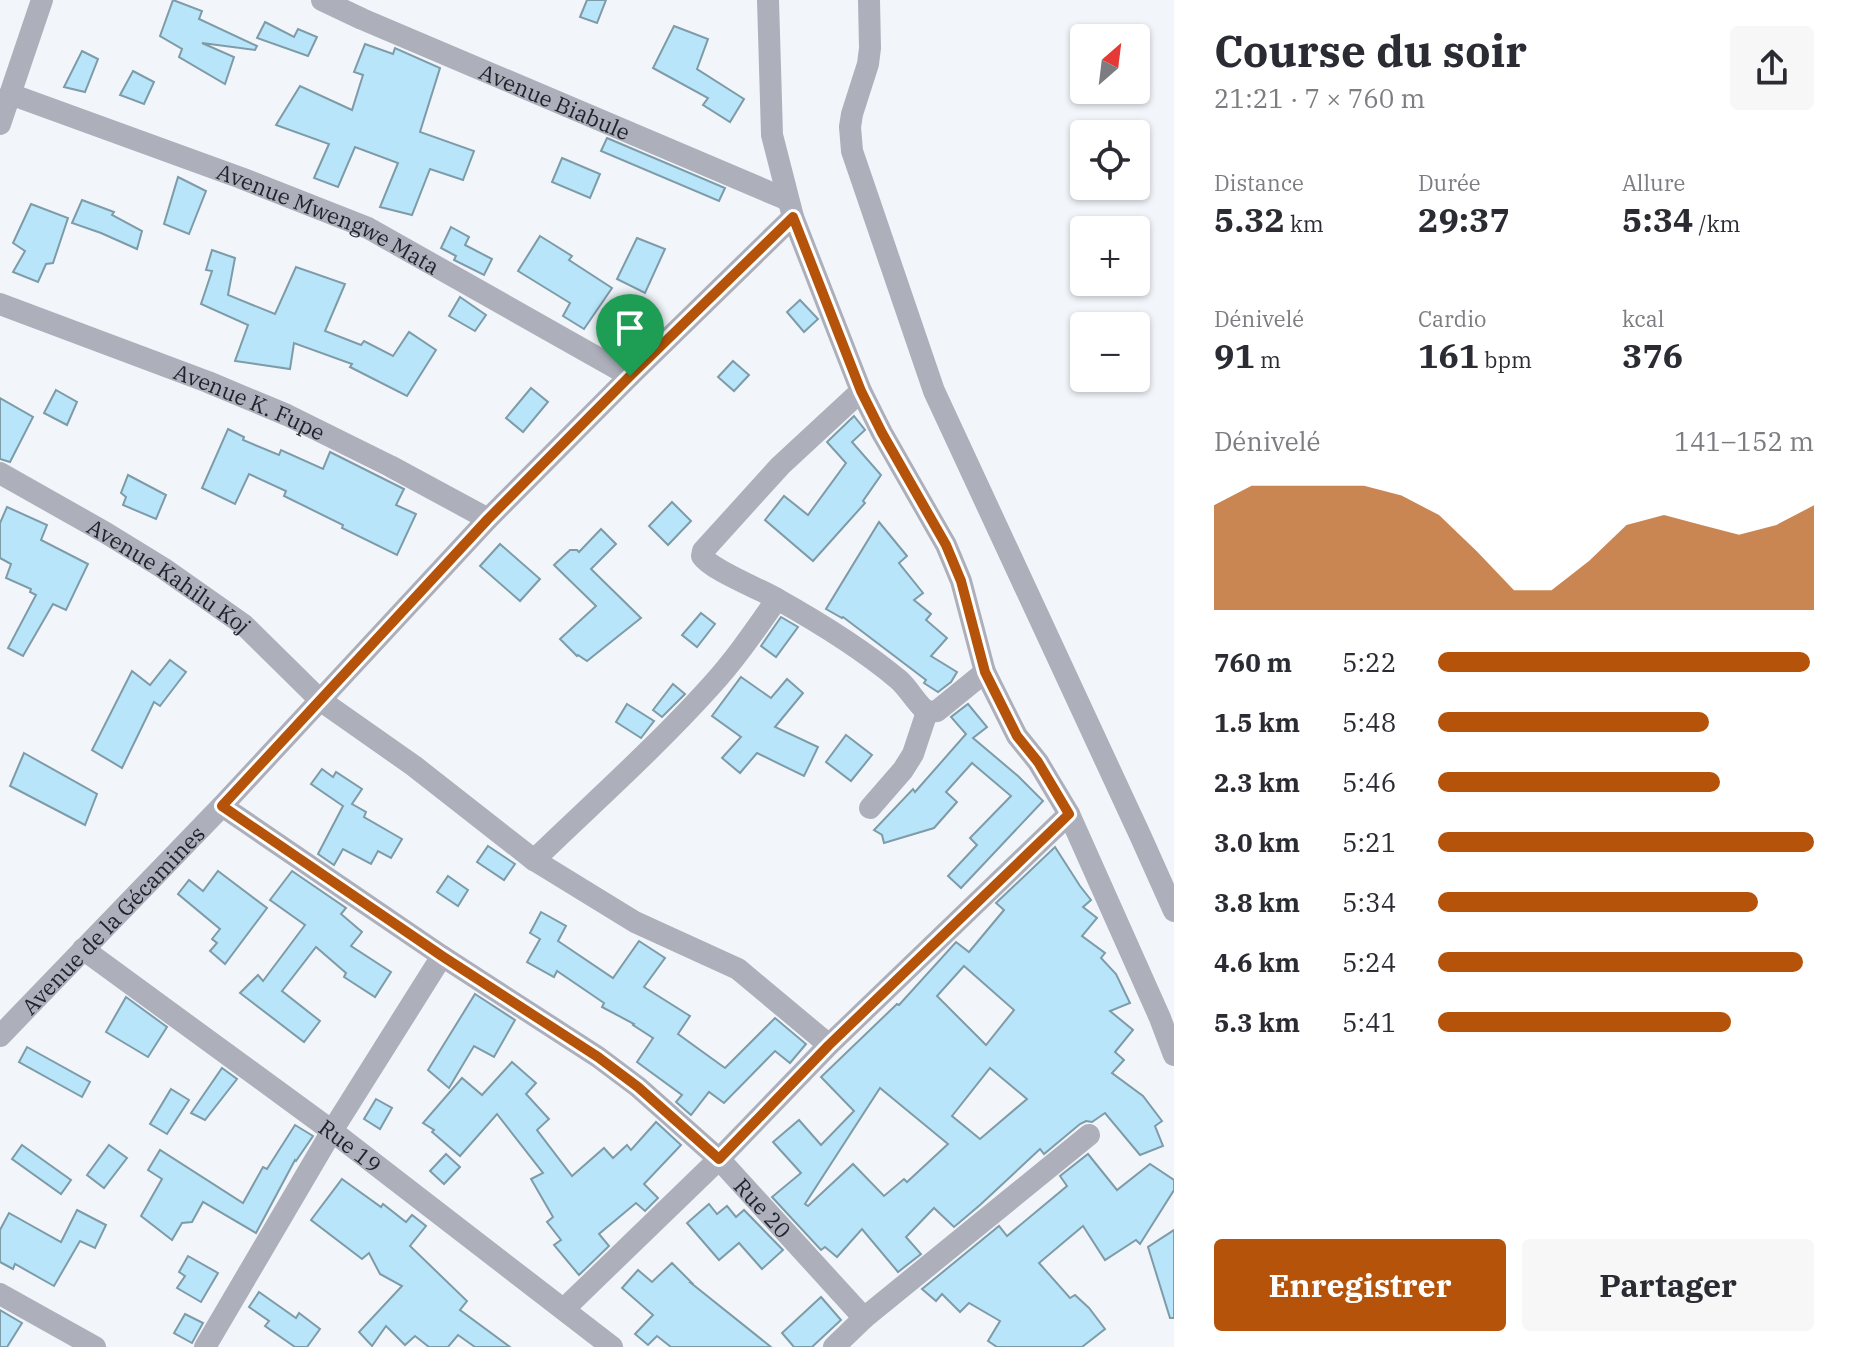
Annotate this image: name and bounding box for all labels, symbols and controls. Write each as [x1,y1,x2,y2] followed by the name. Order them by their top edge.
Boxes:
[1214,22,1527,79] text: Course du soir
[1070,24,1150,104] north arrow
[1070,24,1150,392] map controls
[1730,26,1814,110] button: share
[475,56,635,146] street label: Avenue Biabule
[1214,81,1425,115] text: 21:21 · 7 × 760 m
[1070,120,1150,200] button: locate
[213,156,445,280] street label: Avenue Mwengwe Mata
[1214,168,1304,197] text: Distance
[1418,168,1480,197] text: Durée
[1622,168,1685,197] text: Allure
[1214,197,1285,241] text: 5.32
[1418,197,1510,241] text: 29:37
[1622,197,1694,241] text: 5:34
[1285,209,1324,238] text: km
[1694,209,1741,238] text: /km
[1070,216,1150,296] button: +
[596,294,664,376] pin
[1214,304,1304,333] text: Dénivelé
[1418,304,1487,333] text: Cardio
[1622,304,1664,333] text: kcal
[608,306,652,350] icon: arrive
[1070,312,1150,392] button: −
[1214,333,1255,377] text: 91
[1418,333,1479,377] text: 161
[1622,333,1683,377] text: 376
[1255,345,1281,374] text: m
[1479,345,1532,374] text: bpm
[170,356,330,446] street label: Avenue K. Fupe
[1214,424,1320,458] text: Dénivelé
[1674,424,1814,458] text: 141–152 m
[83,511,258,639] street label: Avenue Kahilu Koj
[1214,645,1292,679] text: 760 m
[1342,645,1396,679] text: 5:22
[1214,705,1300,739] text: 1.5 km
[1342,705,1396,739] text: 5:48
[1214,765,1300,799] text: 2.3 km
[1342,765,1396,799] text: 5:46
[15,819,210,1020] street label: Avenue de la Gécamines
[1214,825,1300,859] text: 3.0 km
[1342,825,1396,859] text: 5:21
[1214,885,1300,919] text: 3.8 km
[1342,885,1396,919] text: 5:34
[1214,945,1300,979] text: 4.6 km
[1342,945,1396,979] text: 5:24
[1214,1005,1300,1039] text: 5.3 km
[1342,1005,1396,1039] text: 5:41
[314,1112,388,1179] street label: Rue 19
[728,1171,798,1244] street label: Rue 20
[1214,1239,1506,1331] button: Enregistrer
[1522,1239,1814,1331] button: Partager

